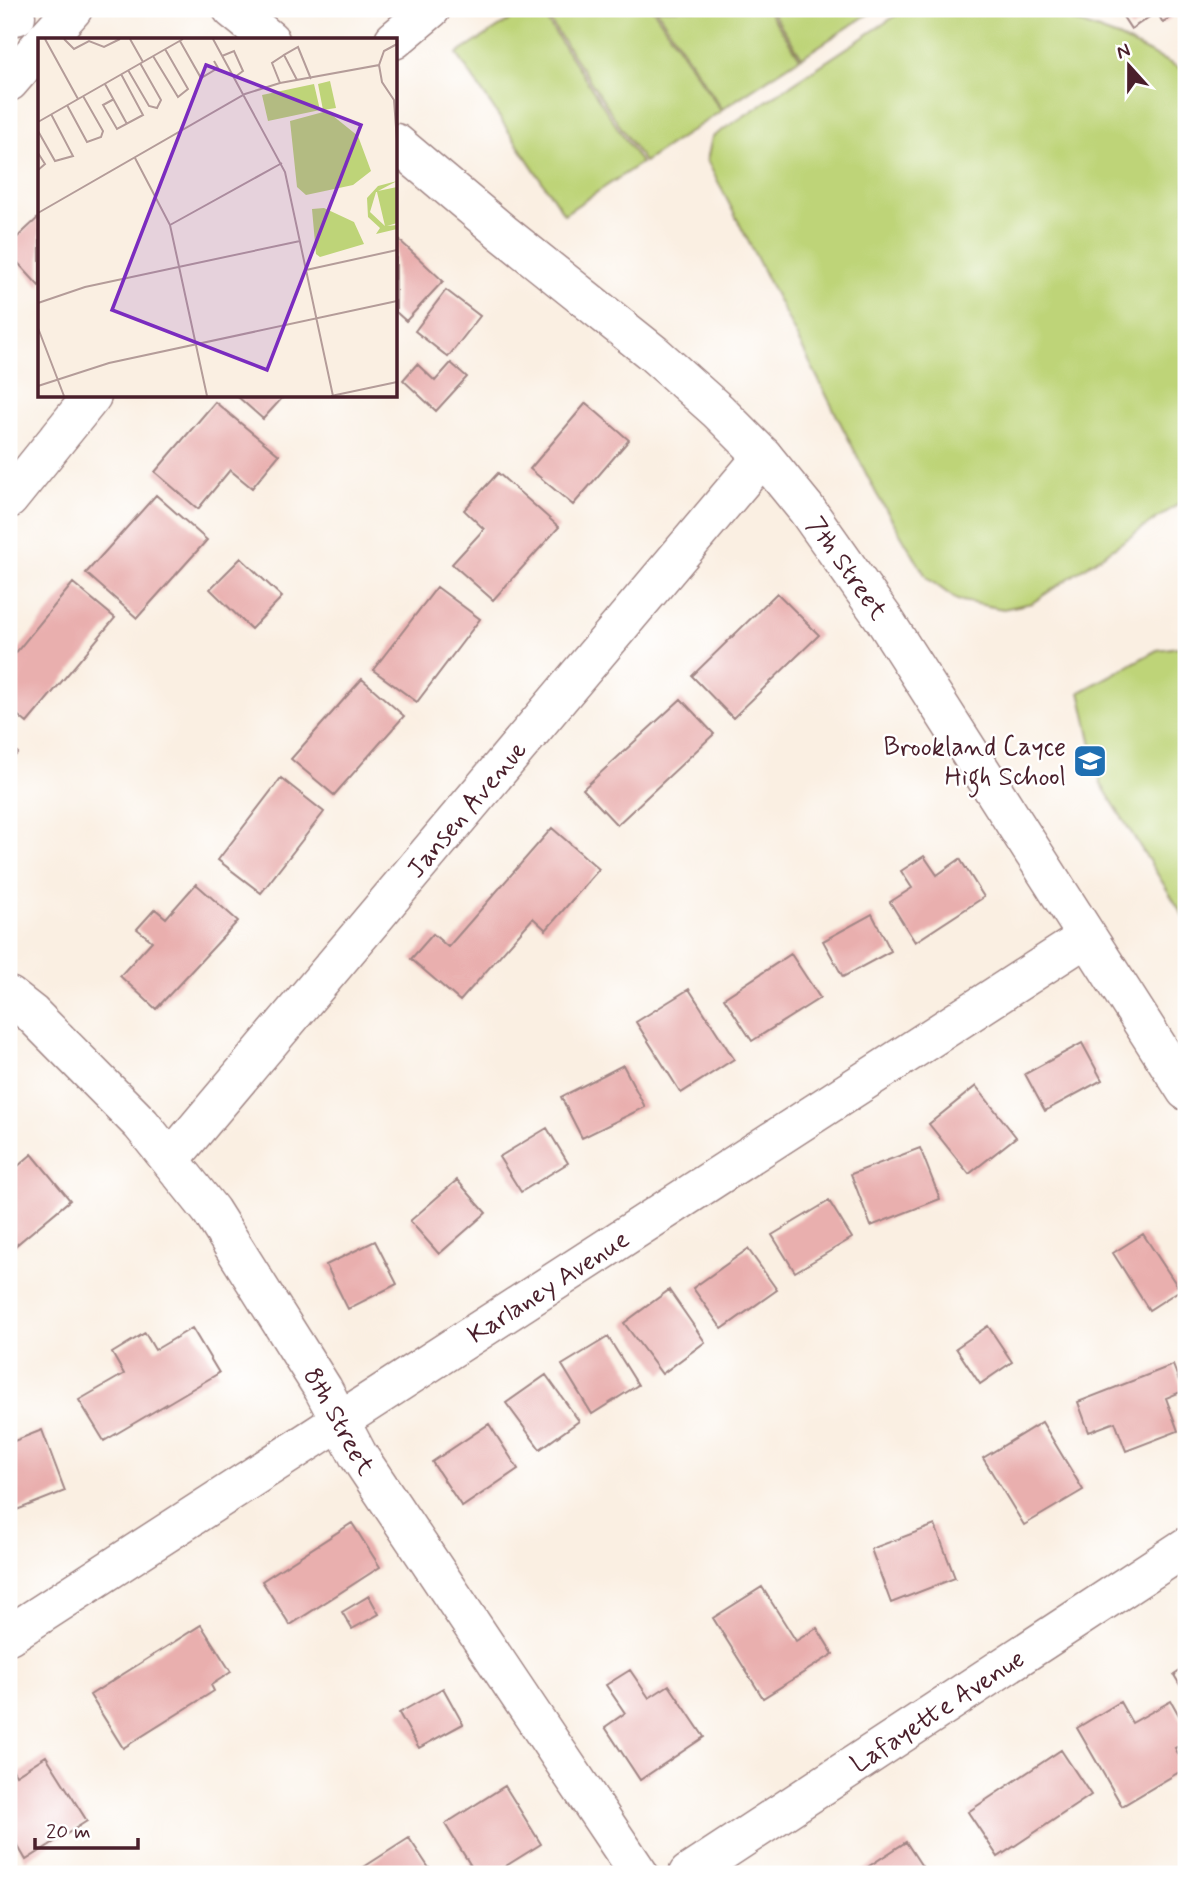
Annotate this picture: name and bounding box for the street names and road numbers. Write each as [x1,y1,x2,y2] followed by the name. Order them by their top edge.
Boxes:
[798,510,894,627] street label: 7th Street
[400,734,535,886] street label: Jansen Avenue
[462,1223,636,1353] street label: Karlaney Avenue
[295,1361,382,1482] street label: 8th Street
[845,1643,1032,1782] street label: Lafayette Avenue

